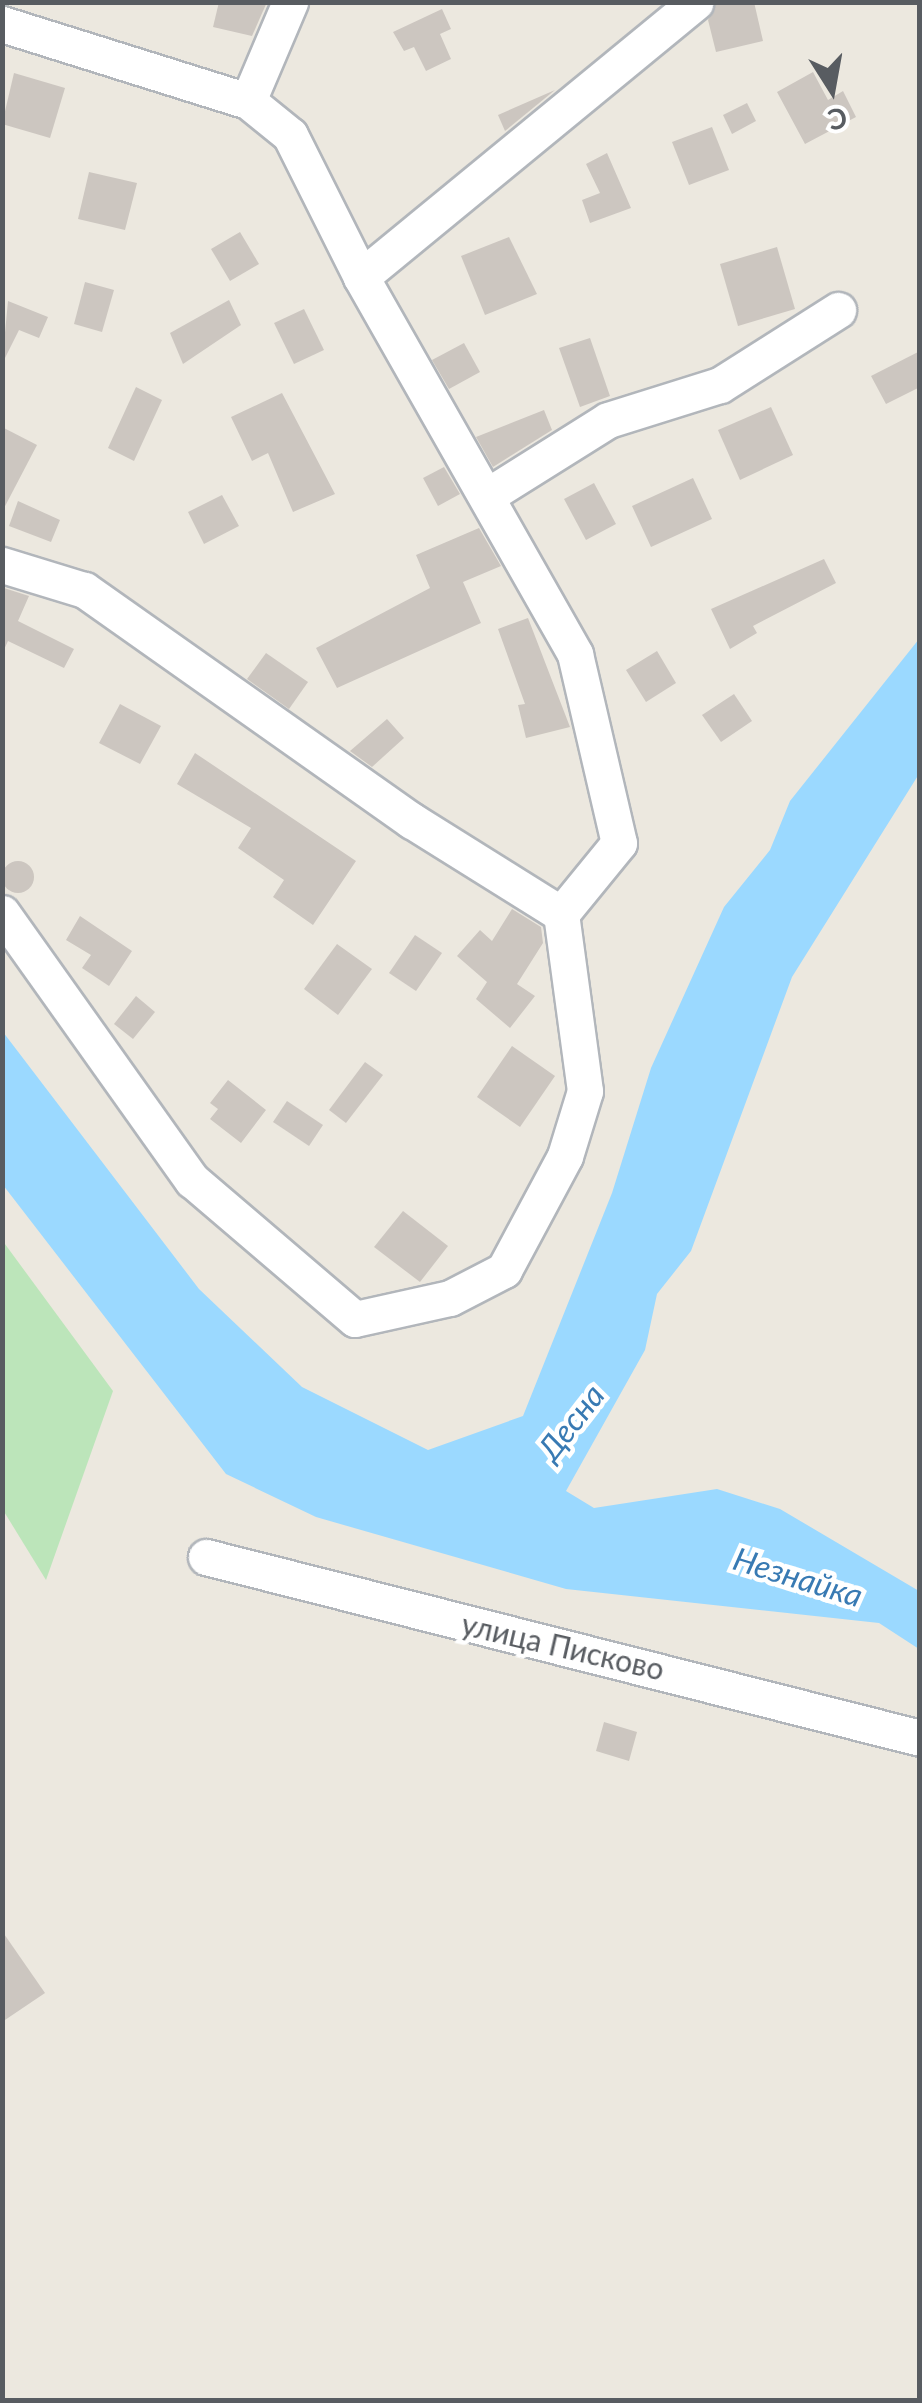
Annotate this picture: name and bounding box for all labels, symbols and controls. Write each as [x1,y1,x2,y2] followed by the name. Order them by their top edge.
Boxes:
[782,40,882,140] north arrow
[825,101,850,138] text: С
[530,1377,612,1467] water label: Десна
[729,1539,867,1615] water label: Незнайка
[458,1605,668,1687] street label: улица Писково

